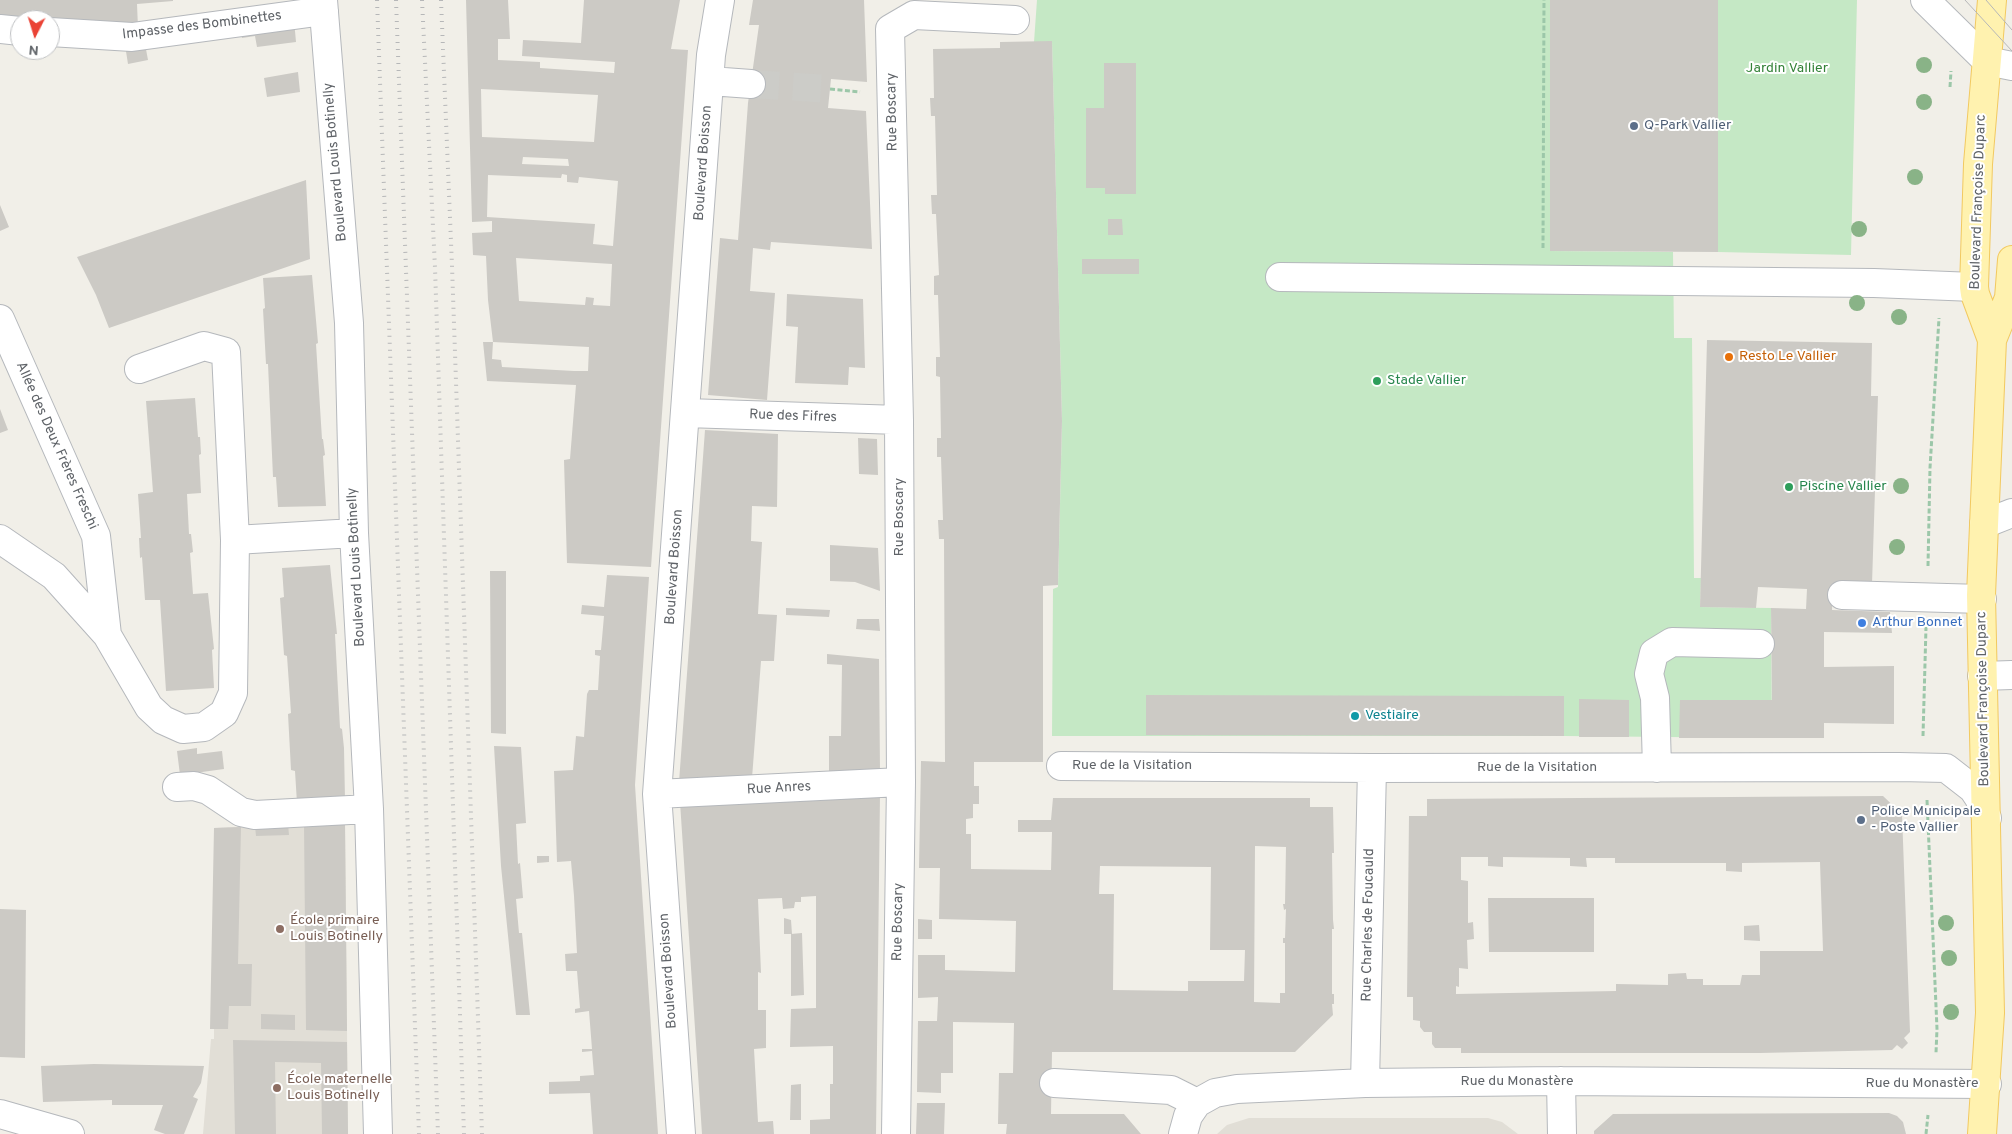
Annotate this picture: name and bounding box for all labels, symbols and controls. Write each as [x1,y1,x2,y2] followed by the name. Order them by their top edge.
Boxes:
[121,8,283,44] street label: Impasse des Bombinettes
[10,10,60,60] north arrow
[28,41,39,58] text: N
[1746,61,1828,77] park label: Jardin Vallier
[884,73,902,151] street label: Rue Boscary
[321,82,351,242] street label: Boulevard Louis Botinelly
[692,105,716,221] street label: Boulevard Boisson
[1968,114,1990,290] street label: Boulevard Françoise Duparc
[1644,118,1731,134] place label: Q-Park Vallier
[1628,120,1640,132] marker: Q-Park Vallier
[1739,349,1836,365] place label: Resto Le Vallier
[1723,351,1735,363] marker: Resto Le Vallier
[11,359,101,533] street label: Allée des Deux Frères Freschi
[1387,373,1466,389] place label: Stade Vallier
[1371,375,1383,387] marker: Stade Vallier
[749,407,837,427] street label: Rue des Fifres
[892,478,908,556] street label: Rue Boscary
[1799,479,1887,495] place label: Piscine Vallier
[1783,481,1795,493] marker: Piscine Vallier
[344,487,370,647] street label: Boulevard Louis Botinelly
[663,509,687,625] street label: Boulevard Boisson
[1974,611,1994,787] street label: Boulevard Françoise Duparc
[1872,615,1963,631] place label: Arthur Bonnet
[1856,617,1868,629] marker: Arthur Bonnet
[1365,708,1419,724] place label: Vestiaire
[1349,710,1361,722] marker: Vestiaire
[1072,758,1192,774] street label: Rue de la Visitation
[1477,760,1597,776] street label: Rue de la Visitation
[746,779,812,799] street label: Rue Anres
[1871,804,1981,836] place label: Police Municipale - Poste Vallier
[1855,814,1867,826] marker: Police Municipale - Poste Vallier
[1359,848,1379,1002] street label: Rue Charles de Foucauld
[890,883,908,961] street label: Rue Boscary
[290,913,383,946] place label: École primaire Louis Botinelly
[657,913,681,1029] street label: Boulevard Boisson
[274,923,286,935] marker: École primaire Louis Botinelly
[287,1072,392,1104] place label: École maternelle Louis Botinelly
[1461,1074,1573,1090] street label: Rue du Monastère
[1866,1076,1978,1092] street label: Rue du Monastère
[271,1082,283,1094] marker: École maternelle Louis Botinelly

